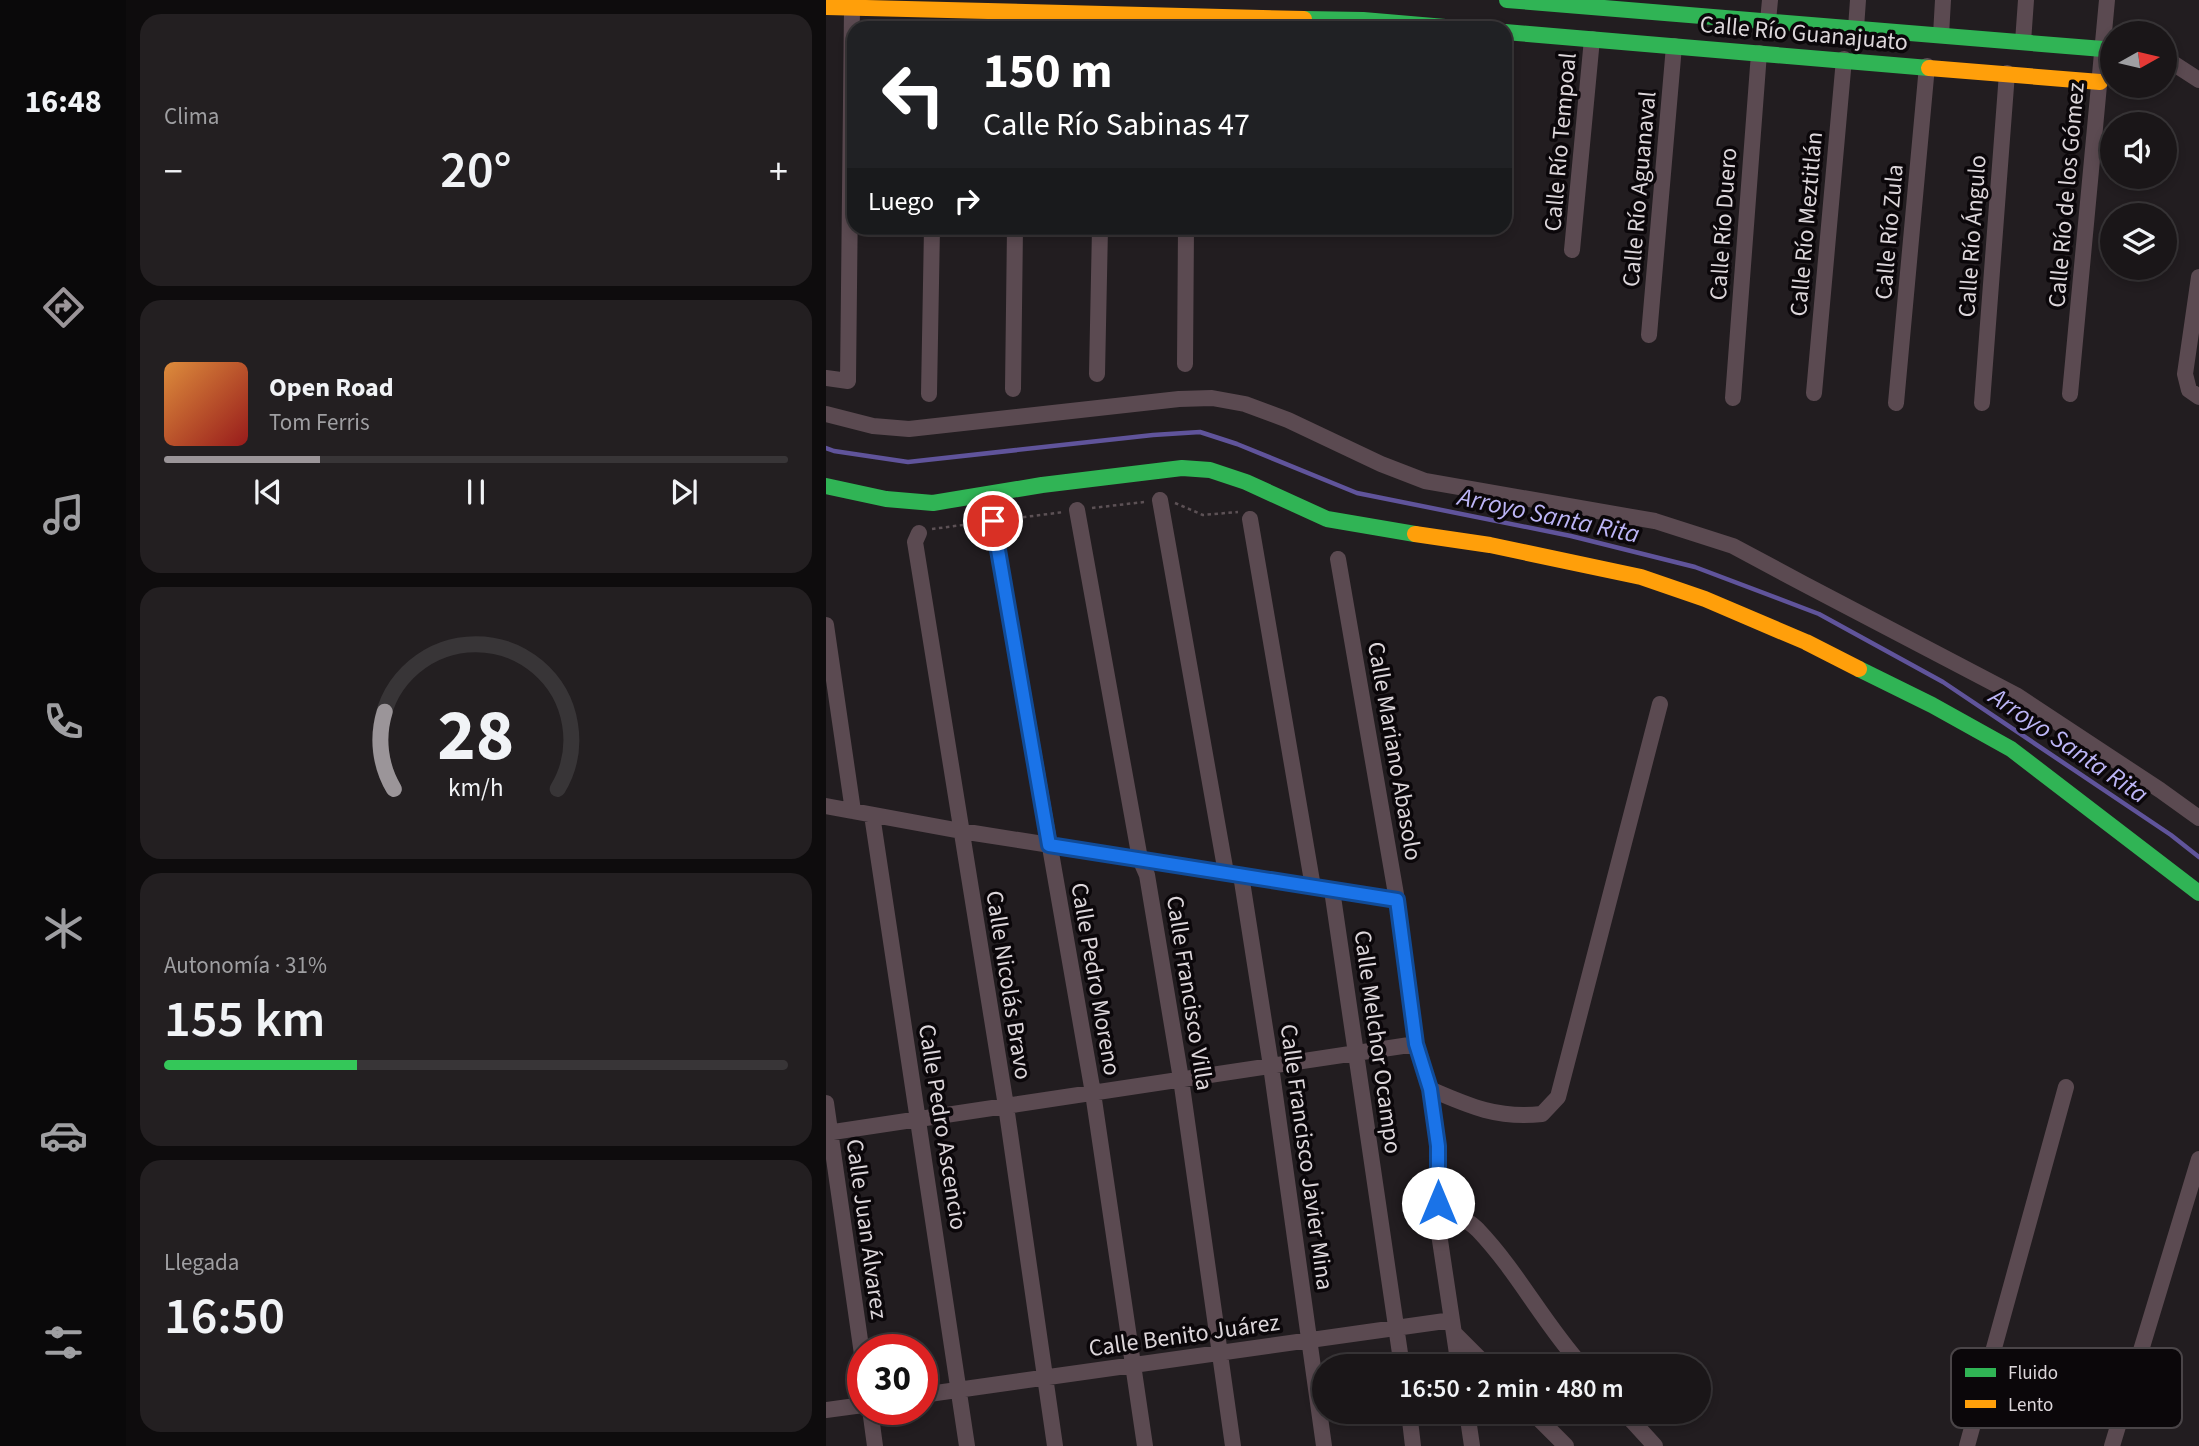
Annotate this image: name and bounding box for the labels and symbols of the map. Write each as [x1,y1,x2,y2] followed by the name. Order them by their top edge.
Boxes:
[1698,7,1910,60] street label: Calle Río Guanajuato
[2100,21,2177,98] north arrow
[1535,51,1586,233] street label: Calle Río Tempoal
[2039,81,2094,309] street label: Calle Río de los Gómez
[1613,90,1665,288] street label: Calle Río Aguanaval
[1781,130,1832,318] street label: Calle Río Meztitlán
[1701,147,1746,302] street label: Calle Río Duero
[1949,154,1996,318] street label: Calle Río Ángulo
[1866,163,1913,301] street label: Calle Río Zula
[1453,478,1643,553] water label: Arroyo Santa Rita
[963,491,1023,551] pin
[1358,639,1431,863] street label: Calle Mariano Abasolo
[1980,677,2156,812] water label: Arroyo Santa Rita
[1061,880,1130,1078] street label: Calle Pedro Moreno
[976,888,1041,1082] street label: Calle Nicolás Bravo
[1157,893,1222,1093] street label: Calle Francisco Villa
[1344,928,1411,1156] street label: Calle Melchor Ocampo
[909,1022,976,1232] street label: Calle Pedro Ascencio
[1270,1022,1343,1292] street label: Calle Francisco Javier Mina
[837,1137,896,1321] street label: Calle Juan Álvarez
[1401,1166,1475,1240] position arrow
[1086,1305,1282,1366] street label: Calle Benito Juárez
[847,1334,938,1425] speed limit sign: 30
[1951,1348,2182,1428] legend
[2008,1360,2058,1387] text: Fluido
[2008,1392,2053,1419] text: Lento

